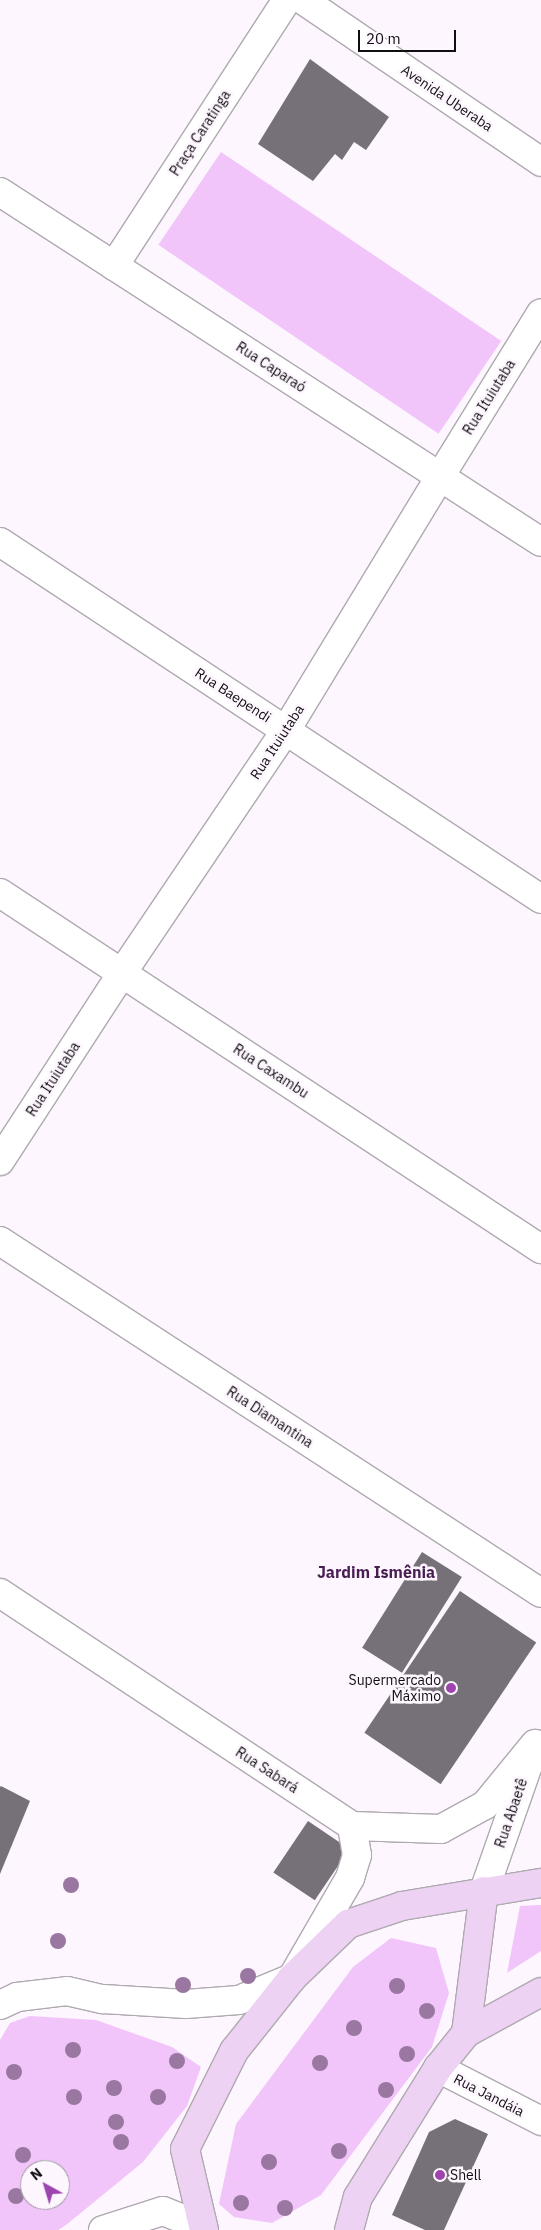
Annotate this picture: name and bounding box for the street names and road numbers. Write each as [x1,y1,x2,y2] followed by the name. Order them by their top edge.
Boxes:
[398,61,496,135] street label: Avenida Uberaba
[166,87,234,179] street label: Praça Caratinga
[233,338,309,396] street label: Rua Caparaó
[459,356,519,438] street label: Rua Ituiutaba
[192,664,274,726] street label: Rua Baependi
[247,702,307,782] street label: Rua Ituiutaba
[23,1039,83,1119] street label: Rua Ituiutaba
[230,1040,312,1102] street label: Rua Caxambu
[224,1383,316,1451] street label: Rua Diamantina
[232,1743,302,1797] street label: Rua Sabará
[491,1776,531,1850] street label: Rua Abaetê
[451,2070,527,2120] street label: Rua Jandáia

